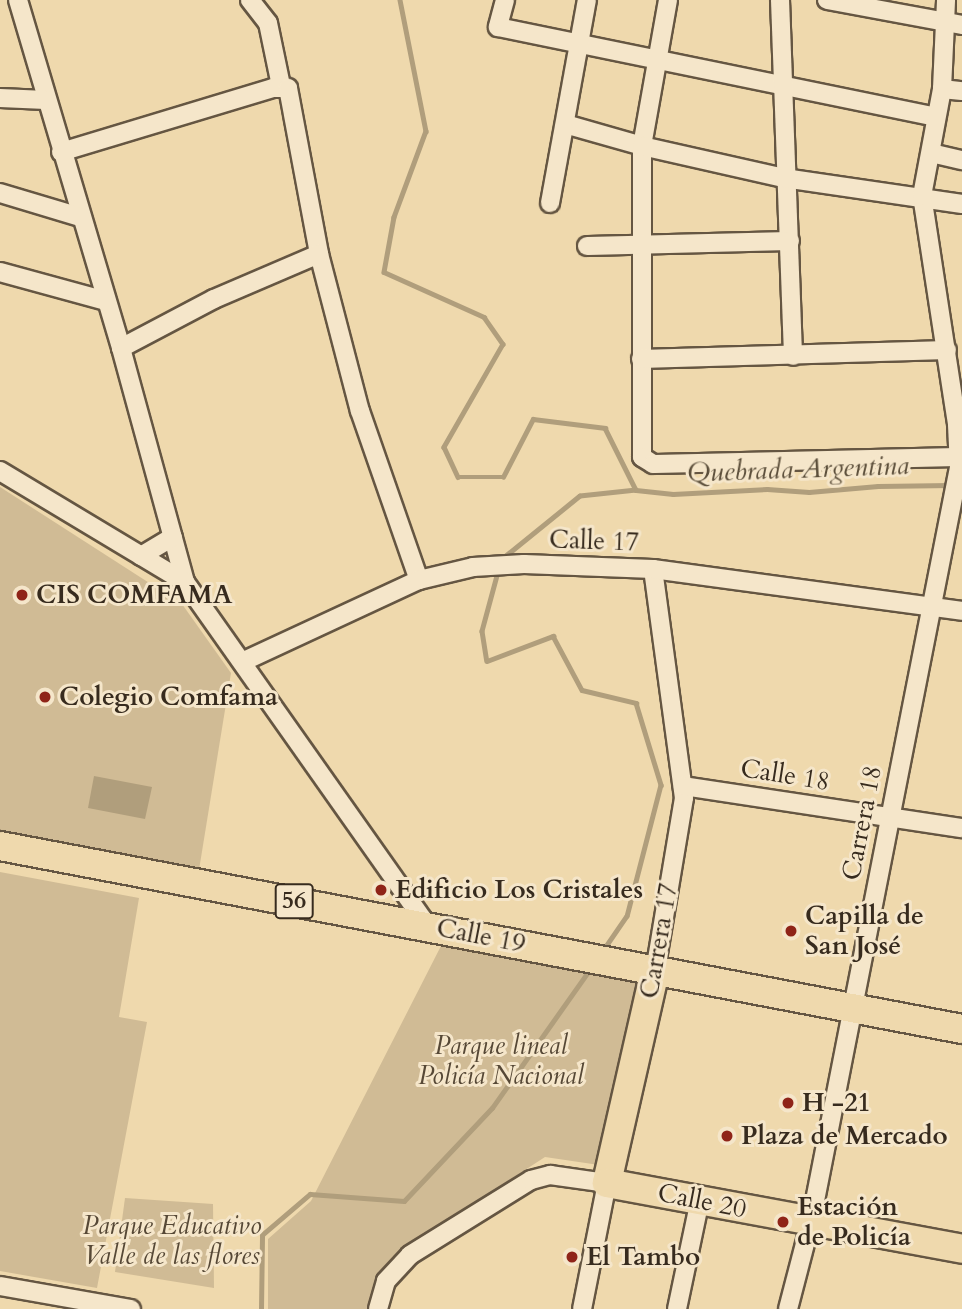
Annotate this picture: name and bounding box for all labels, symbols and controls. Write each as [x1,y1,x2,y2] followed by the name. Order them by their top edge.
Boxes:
[686,448,910,490] water label: Quebrada Argentina
[549,524,639,558] street label: Calle 17
[36,579,232,611] place label: CIS COMFAMA
[14,587,30,603] marker: CIS COMFAMA
[59,681,278,713] place label: Colegio Comfama
[37,689,53,705] marker: Colegio Comfama
[738,753,832,797] street label: Calle 18
[836,763,888,883] street label: Carrera 18
[395,874,643,906] place label: Edificio Los Cristales
[273,880,315,922] road number: 56
[634,881,684,1001] street label: Carrera 17
[373,882,389,898] marker: Edificio Los Cristales
[805,900,924,962] place label: Capilla de San José
[434,912,528,960] street label: Calle 19
[783,923,799,939] marker: Capilla de San José
[418,1030,584,1092] park label: Parque lineal Policía Nacional
[802,1087,871,1119] place label: H -21
[780,1095,796,1111] marker: H -21
[741,1120,948,1152] place label: Plaza de Mercado
[719,1128,735,1144] marker: Plaza de Mercado
[655,1177,749,1225] street label: Calle 20
[797,1191,911,1252] place label: Estación de Policía
[83,1210,261,1272] park label: Parque Educativo Valle de las flores
[775,1214,791,1230] marker: Estación de Policía
[586,1241,700,1273] place label: El Tambo
[564,1249,580,1265] marker: El Tambo

